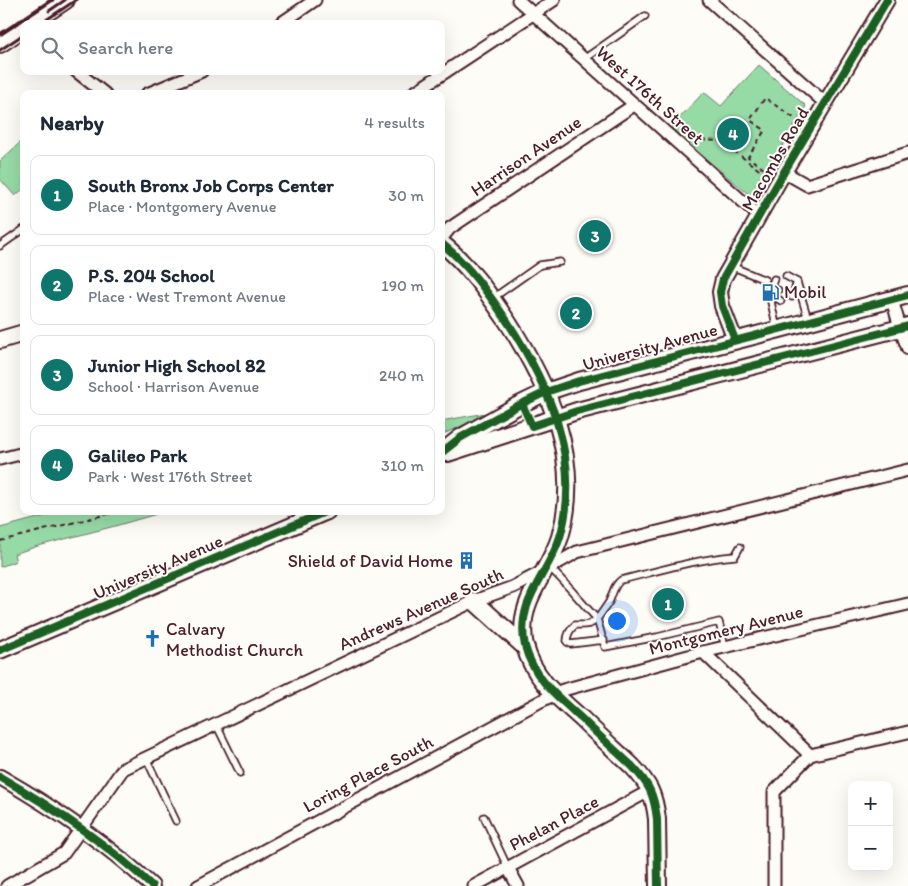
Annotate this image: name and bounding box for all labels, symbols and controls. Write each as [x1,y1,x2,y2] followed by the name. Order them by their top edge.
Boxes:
[20,20,445,75] search box
[38,34,66,62] icon: search
[78,36,173,59] text: Search here
[592,41,709,149] street label: West 176th Street
[736,103,814,215] street label: Macombs Road
[40,110,104,135] text: Nearby
[466,111,586,201] street label: Harrison Avenue
[364,113,425,132] text: 4 results
[717,115,749,153] pin: 4
[88,174,334,197] text: South Bronx Job Corps Center
[53,186,61,205] text: 1
[388,186,424,205] text: 30 m
[88,197,276,216] text: Place · Montgomery Avenue
[579,217,611,255] pin: 3
[88,264,215,287] text: P.S. 204 School
[53,276,61,295] text: 2
[381,276,424,295] text: 190 m
[784,281,826,303] place label: Mobil
[760,282,780,302] fuel station icon: Mobil
[88,287,286,306] text: Place · West Tremont Avenue
[560,294,592,332] pin: 2
[580,318,720,376] street label: University Avenue
[88,354,265,377] text: Junior High School 82
[53,366,61,385] text: 3
[379,366,424,385] text: 240 m
[88,377,259,396] text: School · Harrison Avenue
[88,444,187,467] text: Galileo Park
[52,456,62,475] text: 4
[381,456,424,475] text: 310 m
[88,467,253,486] text: Park · West 176th Street
[90,530,226,604] street label: University Avenue
[288,550,453,572] place label: Shield of David Home
[457,551,477,571] building icon: Shield of David Home
[335,563,507,655] street label: Andrews Avenue South
[652,585,684,623] pin: 1
[647,600,805,660] street label: Montgomery Avenue
[604,608,630,634] your location
[166,618,303,661] place label: Calvary Methodist Church
[142,629,162,649] church icon: Calvary Methodist Church
[299,730,437,818] street label: Loring Place South
[848,781,893,871] map controls
[848,781,893,826] button: +
[505,790,603,856] street label: Phelan Place
[848,826,893,871] button: −

